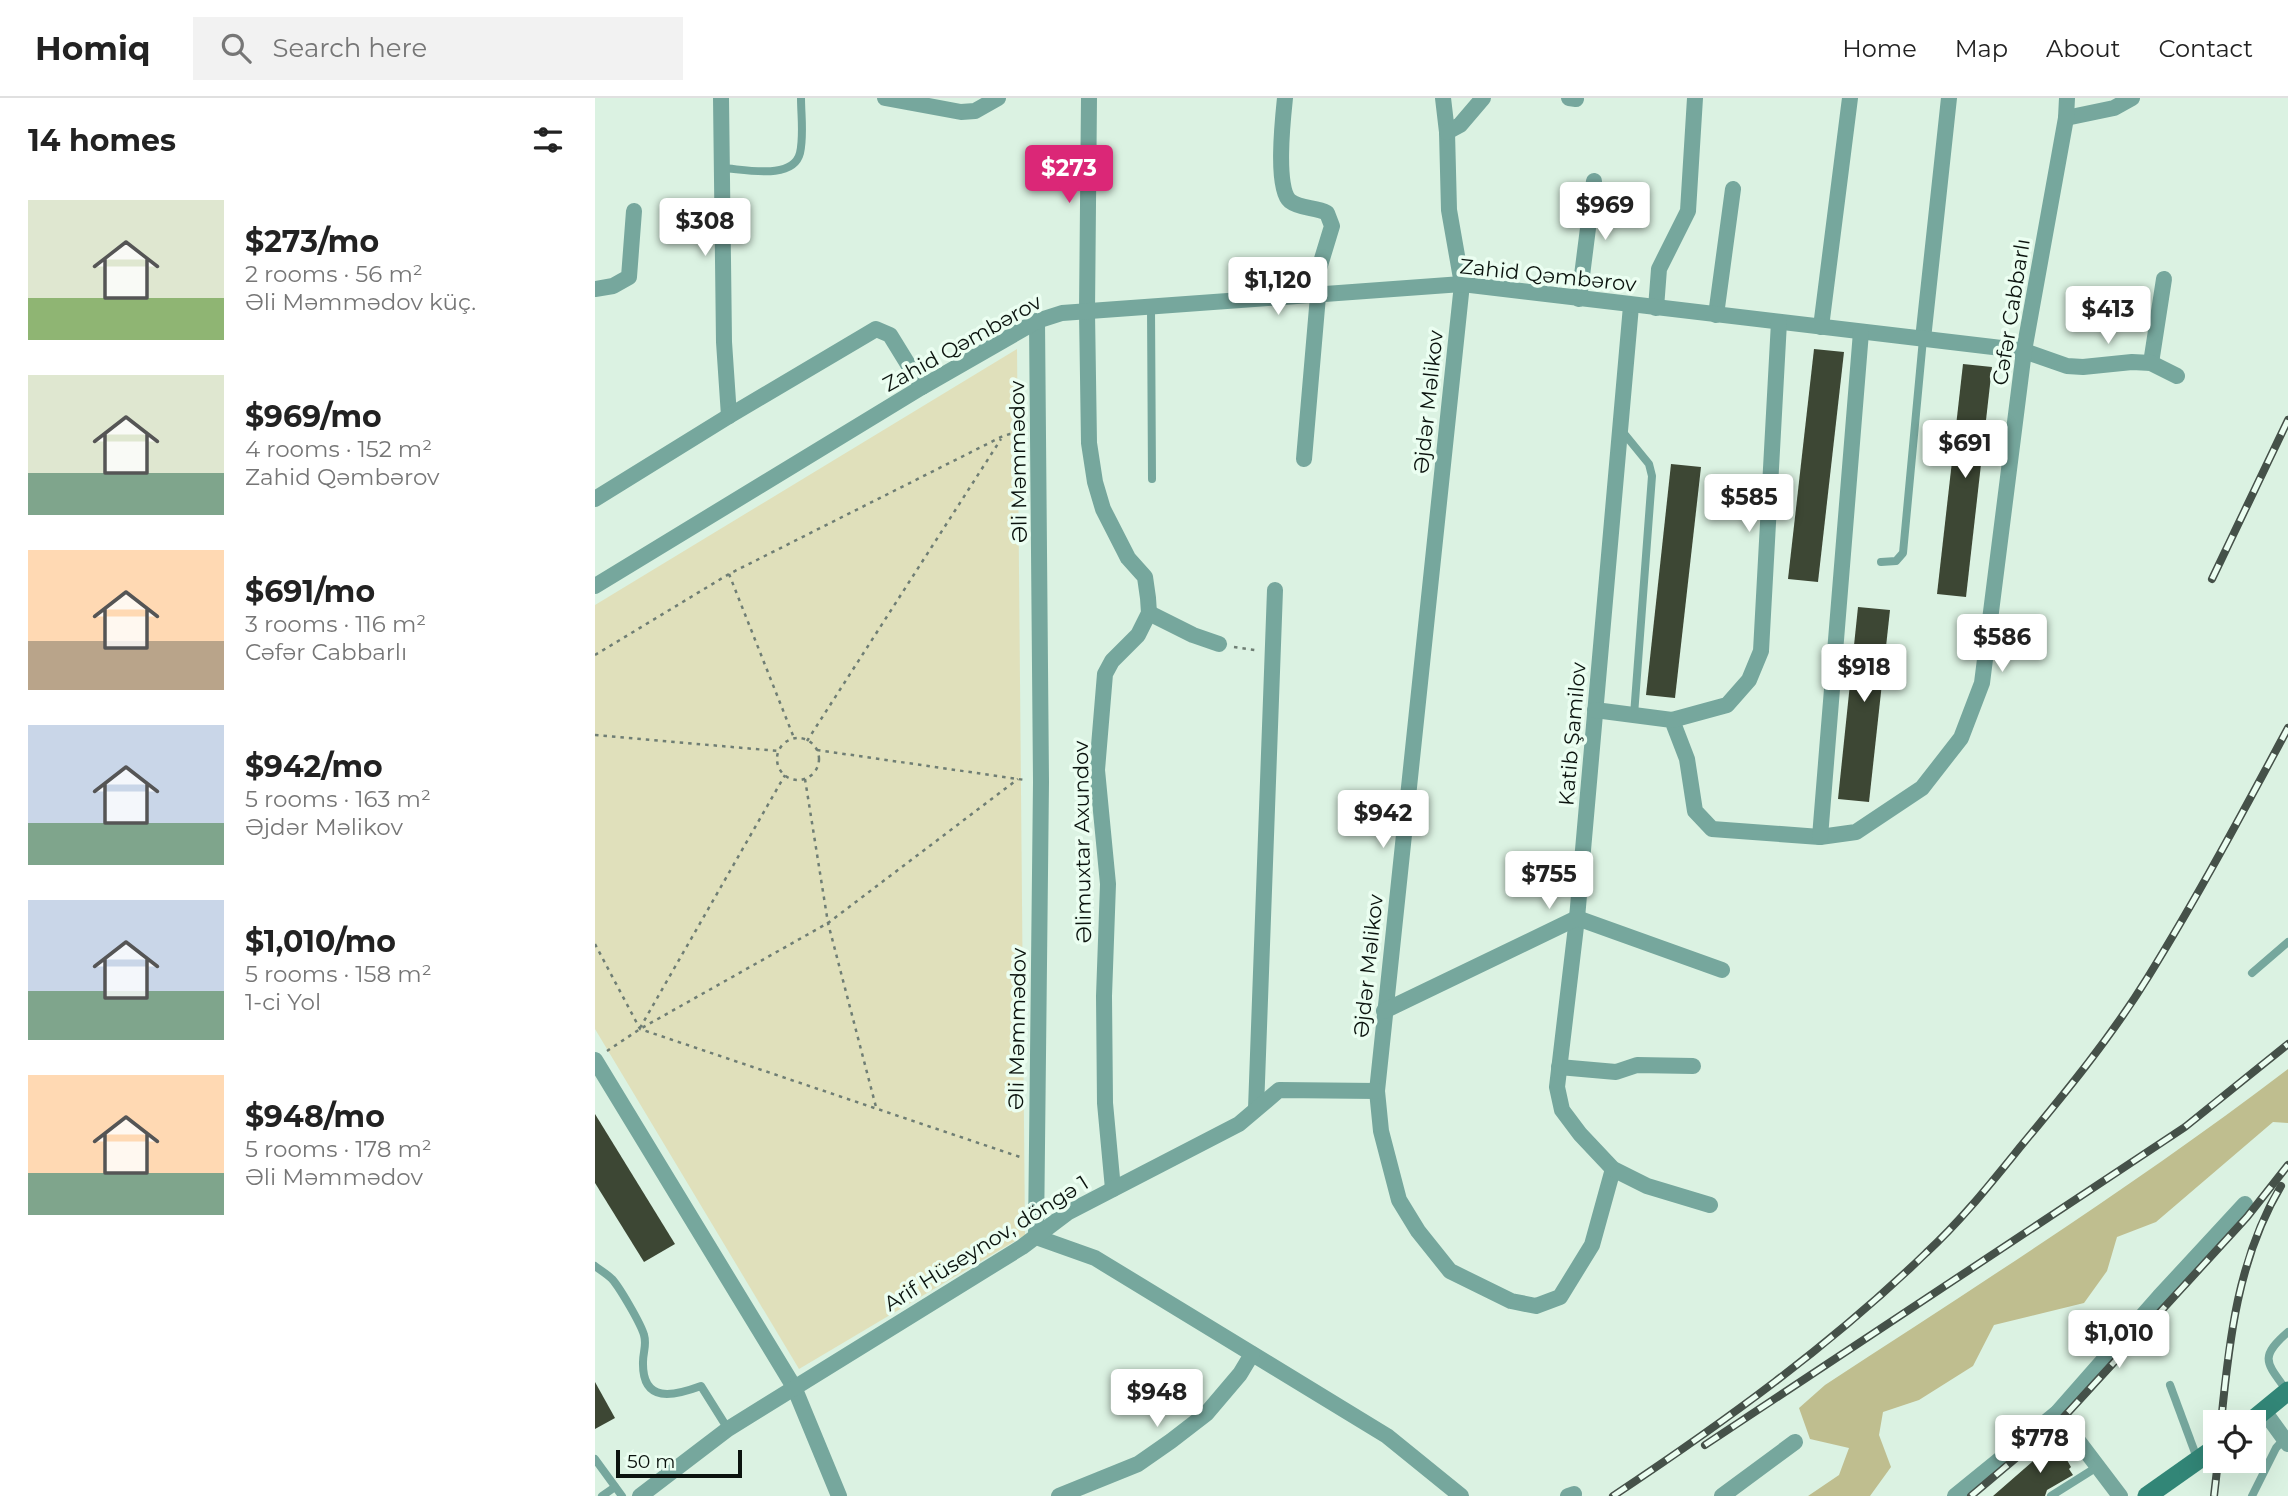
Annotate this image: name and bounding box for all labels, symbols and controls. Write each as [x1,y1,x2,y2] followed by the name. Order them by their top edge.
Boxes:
[193,17,683,80] search box
[35,28,151,68] text: Homiq
[217,29,255,67] icon: search
[273,32,427,64] text: Search here
[1842,34,1917,63] text: Home
[1955,34,2008,63] text: Map
[2046,34,2120,63] text: About
[2158,34,2253,63] text: Contact
[529,121,567,159] icon: filters
[28,122,176,159] text: 14 homes
[1028,146,1110,205] pin: $273
[1041,154,1097,182] text: $273
[1564,183,1646,242] pin: $969
[1576,191,1634,219] text: $969
[664,198,746,258] pin: $308
[675,207,735,235] text: $308
[245,223,379,260] text: $273/mo
[84,228,168,312] icon: home
[1987,237,2035,387] street label: Cəfər Cabbarlı
[1458,253,1638,297] street label: Zahid Qəmbərov
[1221,258,1335,317] pin: $1,120
[245,260,423,288] text: 2 rooms · 56 m²
[1244,266,1312,294] text: $1,120
[2067,286,2149,346] pin: $413
[245,288,476,316] text: Əli Məmmədov küç.
[878,289,1046,397] street label: Zahid Qəmbərov
[2082,295,2134,323] text: $413
[1408,328,1448,475] street label: Əjdər Məlikov
[1004,380,1032,543] street label: Əli Məmmədov
[245,398,382,435] text: $969/mo
[84,403,168,487] icon: home
[1924,420,2006,480] pin: $691
[1939,429,1991,457] text: $691
[245,435,432,463] text: 4 rooms · 152 m²
[245,463,439,491] text: Zahid Qəmbərov
[1708,474,1790,534] pin: $585
[1720,483,1778,511] text: $585
[245,573,375,610] text: $691/mo
[84,578,168,662] icon: home
[245,610,426,638] text: 3 rooms · 116 m²
[1961,614,2043,674] pin: $586
[1973,623,2031,651] text: $586
[245,638,407,666] text: Cəfər Cabbarlı
[1823,644,1905,704] pin: $918
[1837,653,1891,681] text: $918
[1553,661,1591,807] street label: Katib Şamilov
[1068,740,1096,944] street label: Əlimuxtar Axundov
[245,748,383,785] text: $942/mo
[84,753,168,837] icon: home
[245,785,431,813] text: 5 rooms · 163 m²
[1342,790,1424,850] pin: $942
[1354,799,1412,827] text: $942
[245,813,403,841] text: Əjdər Məlikov
[1508,852,1590,911] pin: $755
[1521,860,1577,888] text: $755
[1348,892,1388,1039] street label: Əjdər Məlikov
[245,923,396,960] text: $1,010/mo
[84,928,168,1012] icon: home
[1003,947,1031,1110] street label: Əli Məmmədov
[245,960,432,988] text: 5 rooms · 158 m²
[245,988,321,1016] text: 1-ci Yol
[245,1098,385,1135] text: $948/mo
[84,1103,168,1187] icon: home
[245,1135,432,1163] text: 5 rooms · 178 m²
[245,1163,423,1191] text: Əli Məmmədov
[879,1170,1093,1316] street label: Arif Hüseynov, döngə 1
[2062,1310,2176,1370] pin: $1,010
[2084,1319,2154,1347] text: $1,010
[1116,1370,1198,1429] pin: $948
[1127,1378,1187,1406] text: $948
[2203,1410,2266,1473] map controls
[2203,1410,2266,1473] button: locate
[1999,1416,2081,1475] pin: $778
[2011,1424,2069,1452] text: $778
[616,1447,742,1479] scale bar
[627,1450,675,1473] text: 50 m

